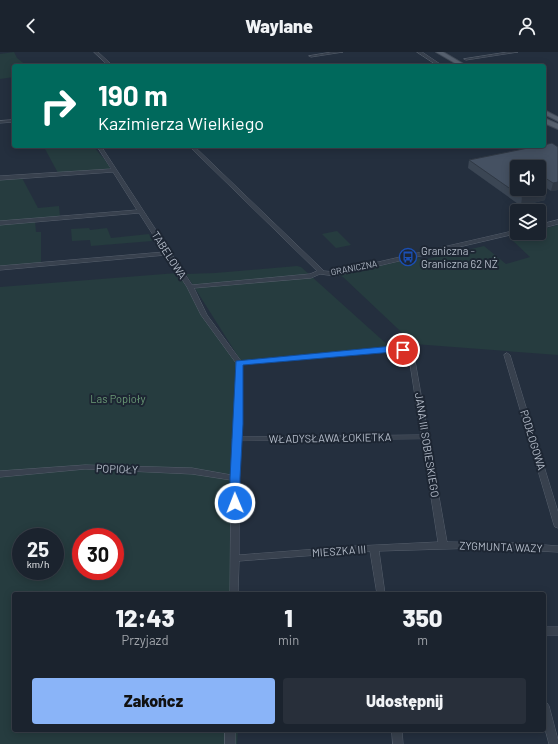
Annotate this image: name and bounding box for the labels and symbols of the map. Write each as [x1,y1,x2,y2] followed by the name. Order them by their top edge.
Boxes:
[149,228,190,281] street label: TABELOWA
[421,244,498,270] place label: Graniczna - Graniczna 62 NŻ
[398,247,418,267] bus stop icon: Graniczna - Graniczna 62 NŻ
[330,258,379,277] street label: GRANICZNA
[386,333,420,367] pin
[90,392,146,405] park label: Las Popioły
[413,392,442,498] street label: JANA III SOBIESKIEGO
[518,408,549,472] street label: PODŁOGOWA
[268,430,392,445] street label: WŁADYSŁAWA ŁOKIETKA
[96,461,138,476] street label: POPIOŁY
[214,482,256,524] position arrow
[72,528,124,580] speed limit sign: 30
[459,539,543,554] street label: ZYGMUNTA WAZY
[311,542,366,559] street label: MIESZKA III

